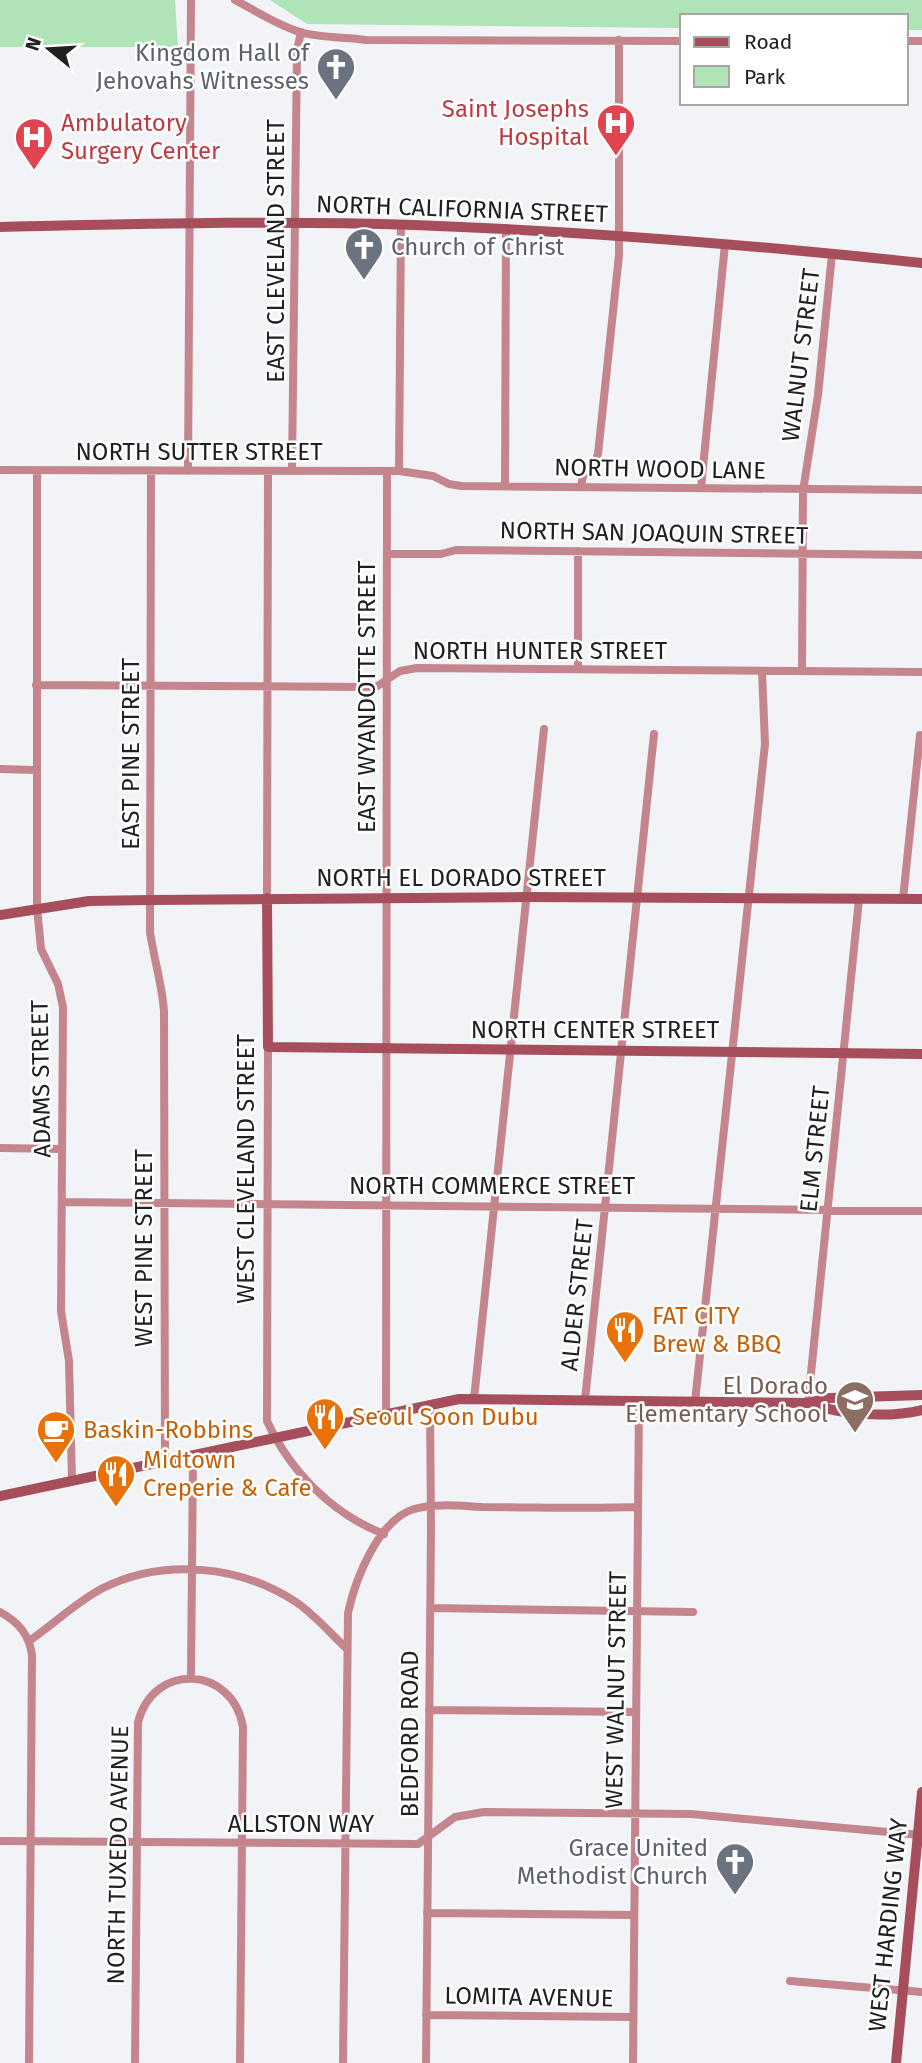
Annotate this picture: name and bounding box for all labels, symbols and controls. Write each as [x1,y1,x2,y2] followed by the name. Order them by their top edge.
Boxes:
[14,14,84,84] north arrow
[680,14,908,105] legend
[744,29,792,55] text: Road
[20,34,46,53] text: N
[96,39,311,95] place label: Kingdom Hall of Jehovahs Witnesses
[315,46,357,101] church icon: Kingdom Hall of Jehovahs Witnesses
[744,64,786,90] text: Park
[442,95,589,151] place label: Saint Josephs Hospital
[595,102,637,157] hospital icon: Saint Josephs Hospital
[61,109,221,165] place label: Ambulatory Surgery Center
[13,116,55,171] hospital icon: Ambulatory Surgery Center
[262,119,290,383] street label: EAST CLEVELAND STREET
[316,190,609,228] street label: NORTH CALIFORNIA STREET
[343,226,385,281] church icon: Church of Christ
[391,233,565,261] place label: Church of Christ
[776,266,826,443] street label: WALNUT STREET
[75,438,323,466] street label: NORTH SUTTER STREET
[554,453,766,485] street label: NORTH WOOD LANE
[499,516,809,550] street label: NORTH SAN JOAQUIN STREET
[353,560,381,833] street label: EAST WYANDOTTE STREET
[413,637,668,665] street label: NORTH HUNTER STREET
[117,657,145,850] street label: EAST PINE STREET
[316,864,606,892] street label: NORTH EL DORADO STREET
[26,999,56,1158] street label: ADAMS STREET
[471,1016,720,1044] street label: NORTH CENTER STREET
[232,1034,260,1304] street label: WEST CLEVELAND STREET
[794,1084,836,1214] street label: ELM STREET
[130,1148,158,1347] street label: WEST PINE STREET
[349,1172,636,1200] street label: NORTH COMMERCE STREET
[555,1217,599,1372] street label: ALDER STREET
[652,1302,781,1358] place label: FAT CITY Brew & BBQ
[604,1309,646,1364] restaurant icon: FAT CITY Brew & BBQ
[625,1372,828,1428] place label: El Dorado Elementary School
[834,1379,876,1434] school or university icon: El Dorado Elementary School
[304,1396,346,1451] restaurant icon: Seoul Soon Dubu
[352,1403,539,1431] place label: Seoul Soon Dubu
[35,1409,77,1464] cafe icon: Baskin-Robbins
[83,1416,253,1444] place label: Baskin-Robbins
[143,1446,312,1502] place label: Midtown Creperie & Cafe
[95,1453,137,1508] restaurant icon: Midtown Creperie & Cafe
[600,1570,632,1809] street label: WEST WALNUT STREET
[396,1650,424,1818] street label: BEDFORD ROAD
[102,1725,134,1985] street label: NORTH TUXEDO AVENUE
[228,1810,375,1838] street label: ALLSTON WAY
[863,1816,913,2033] street label: WEST HARDING WAY
[517,1834,708,1890] place label: Grace United Methodist Church
[714,1841,756,1896] church icon: Grace United Methodist Church
[444,1982,614,2012] street label: LOMITA AVENUE

